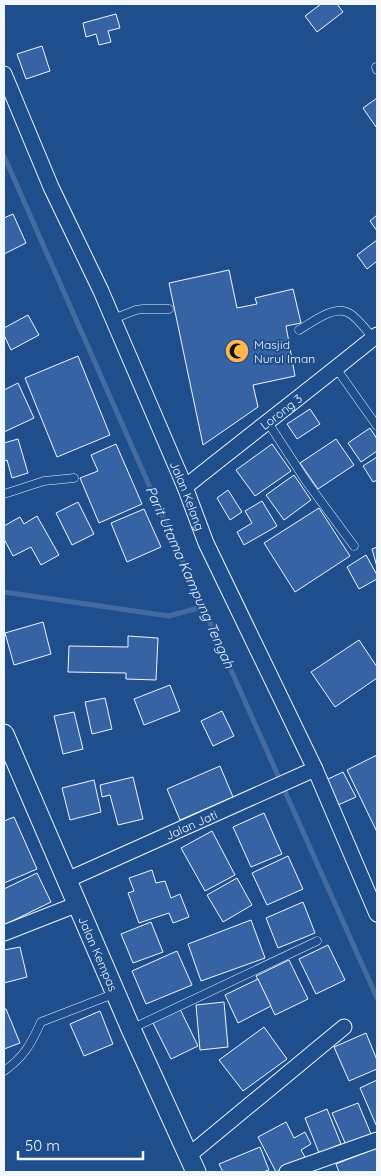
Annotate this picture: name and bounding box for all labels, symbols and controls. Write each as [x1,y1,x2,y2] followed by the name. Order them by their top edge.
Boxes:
[254,337,315,366] place label: Masjid Nurul Iman
[224,338,250,364] mosque icon: Masjid Nurul Iman
[257,390,305,433] street label: Lorong 3
[167,458,208,532] street label: Jalan Kelang
[142,483,239,672] water label: Parit Utama Kampung Tengah
[163,806,219,843] street label: Jalan Jati
[76,914,121,994] street label: Jalan Kempas
[18,1128,142,1160] scale bar
[25,1136,60,1155] text: 50 m

